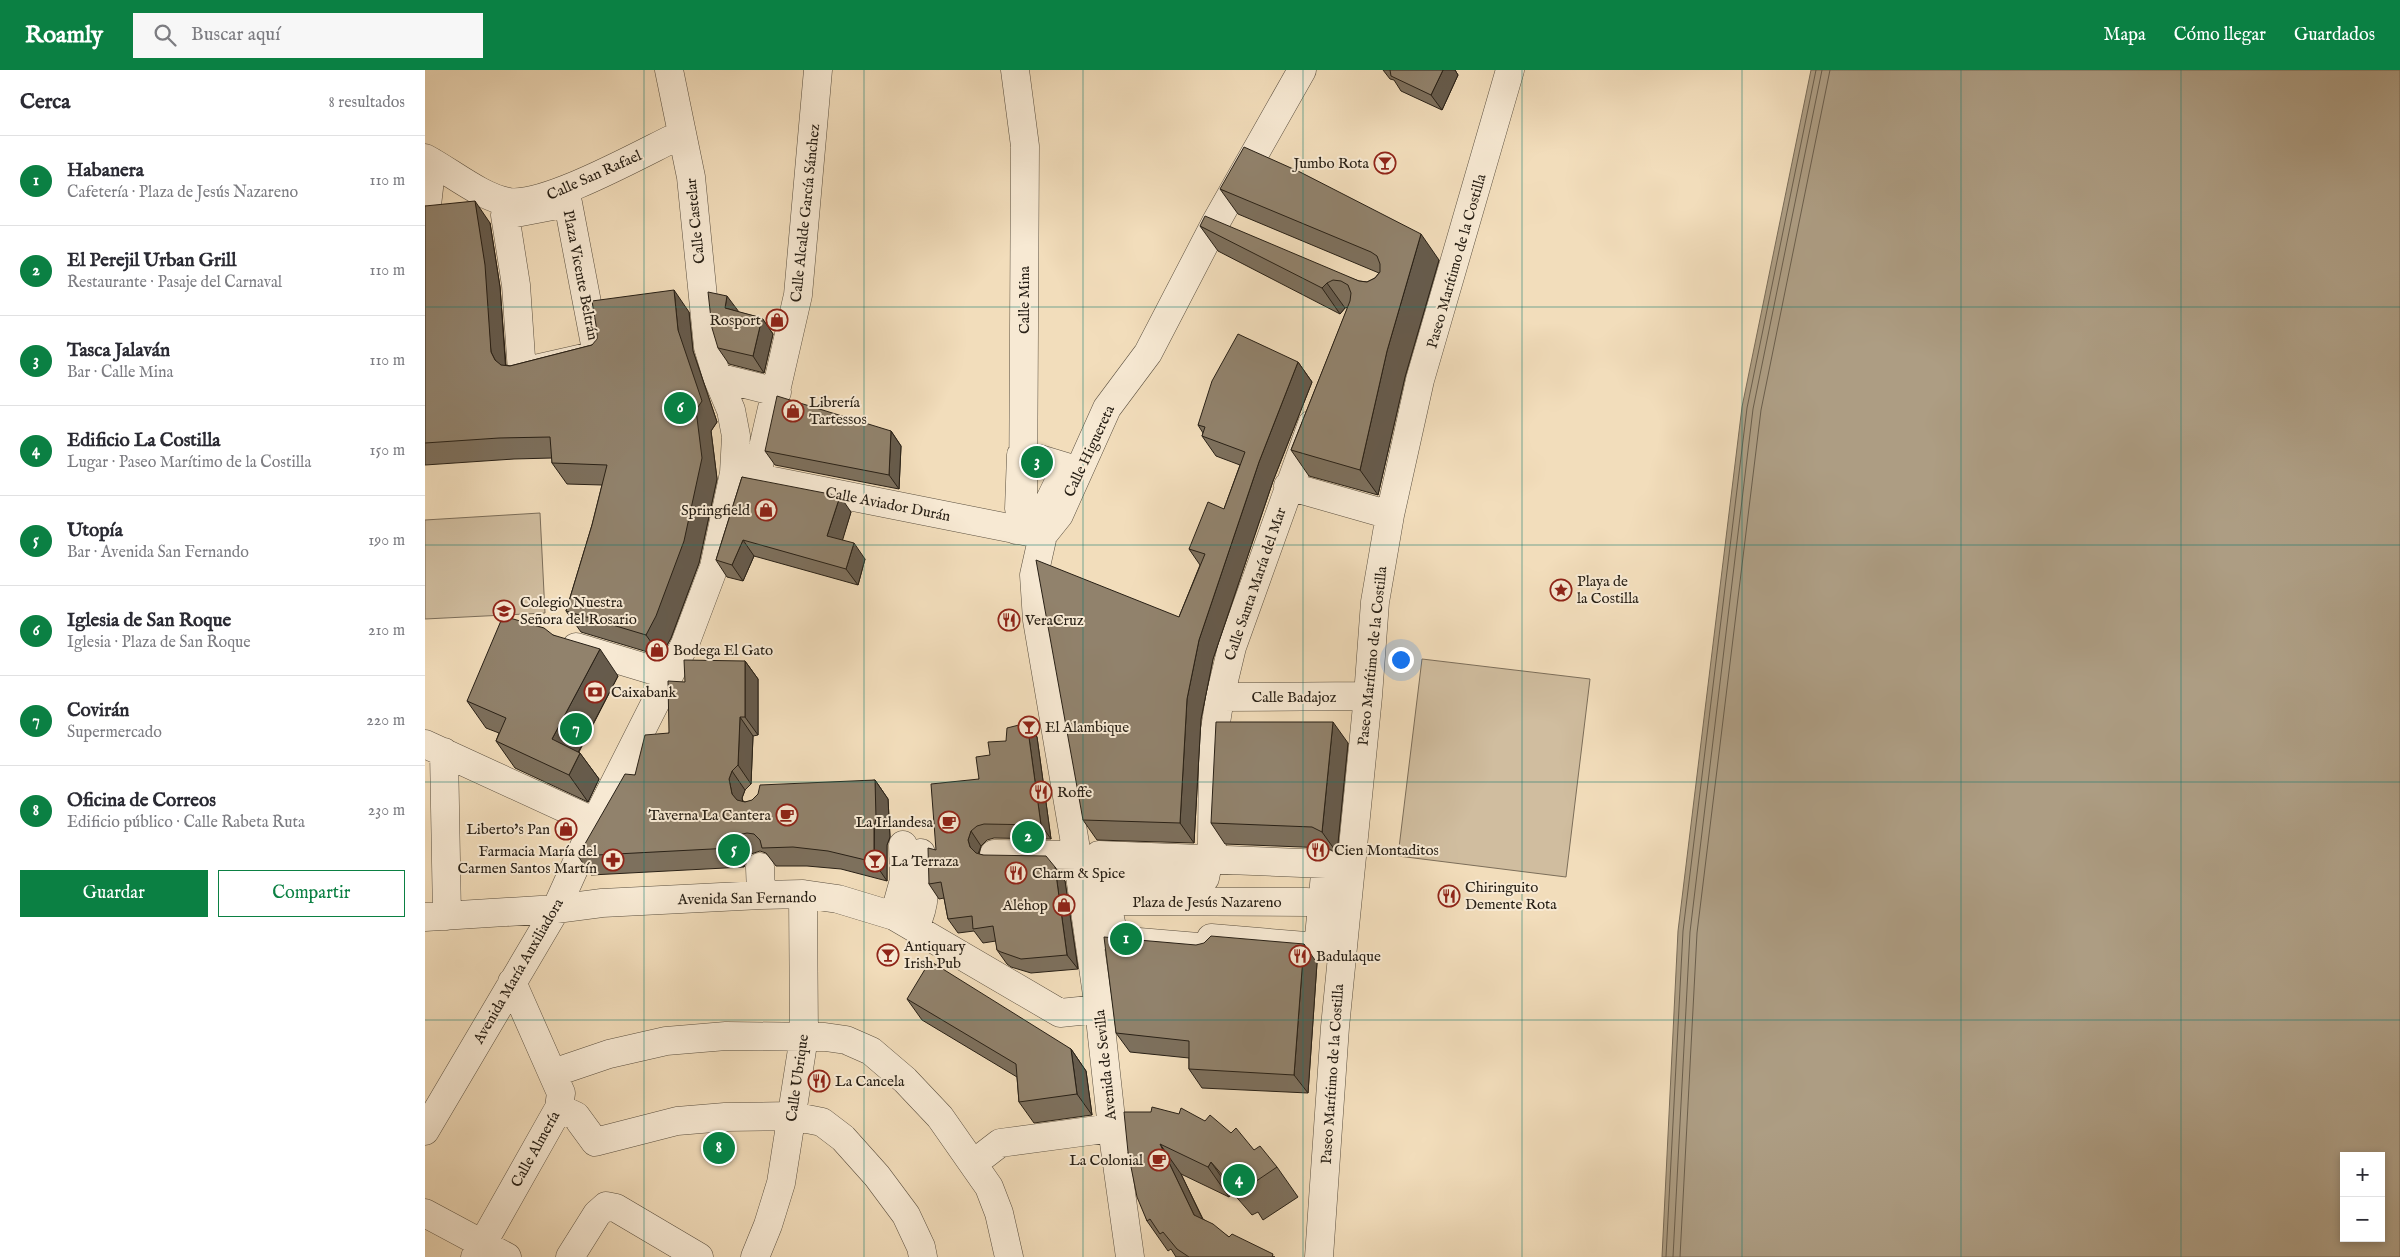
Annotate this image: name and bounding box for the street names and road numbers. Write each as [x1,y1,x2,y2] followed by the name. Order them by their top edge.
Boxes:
[787,123,824,303] street label: Calle Alcalde García Sánchez
[544,146,645,205] street label: Calle San Rafael
[1422,171,1491,351] street label: Paseo Marítimo de la Costilla
[681,177,709,265] street label: Calle Castelar
[559,208,602,342] street label: Plaza Vicente Beltrán
[1015,265,1034,334] street label: Calle Mina
[1060,402,1119,500] street label: Calle Higuereta
[824,483,952,526] street label: Calle Aviador Durán
[1220,505,1291,663] street label: Calle Santa María del Mar
[1354,565,1391,747] street label: Paseo Marítimo de la Costilla
[1252,688,1337,707] street label: Calle Badajoz
[676,888,817,909] street label: Avenida San Fernando
[1132,893,1282,912] street label: Plaza de Jesús Nazareno
[469,895,568,1048] street label: Avenida María Auxiliadora
[1317,983,1348,1165] street label: Paseo Marítimo de la Costilla
[1090,1008,1121,1122] street label: Avenida de Sevilla
[782,1033,813,1123] street label: Calle Ubrique
[507,1107,564,1191] street label: Calle Almería

